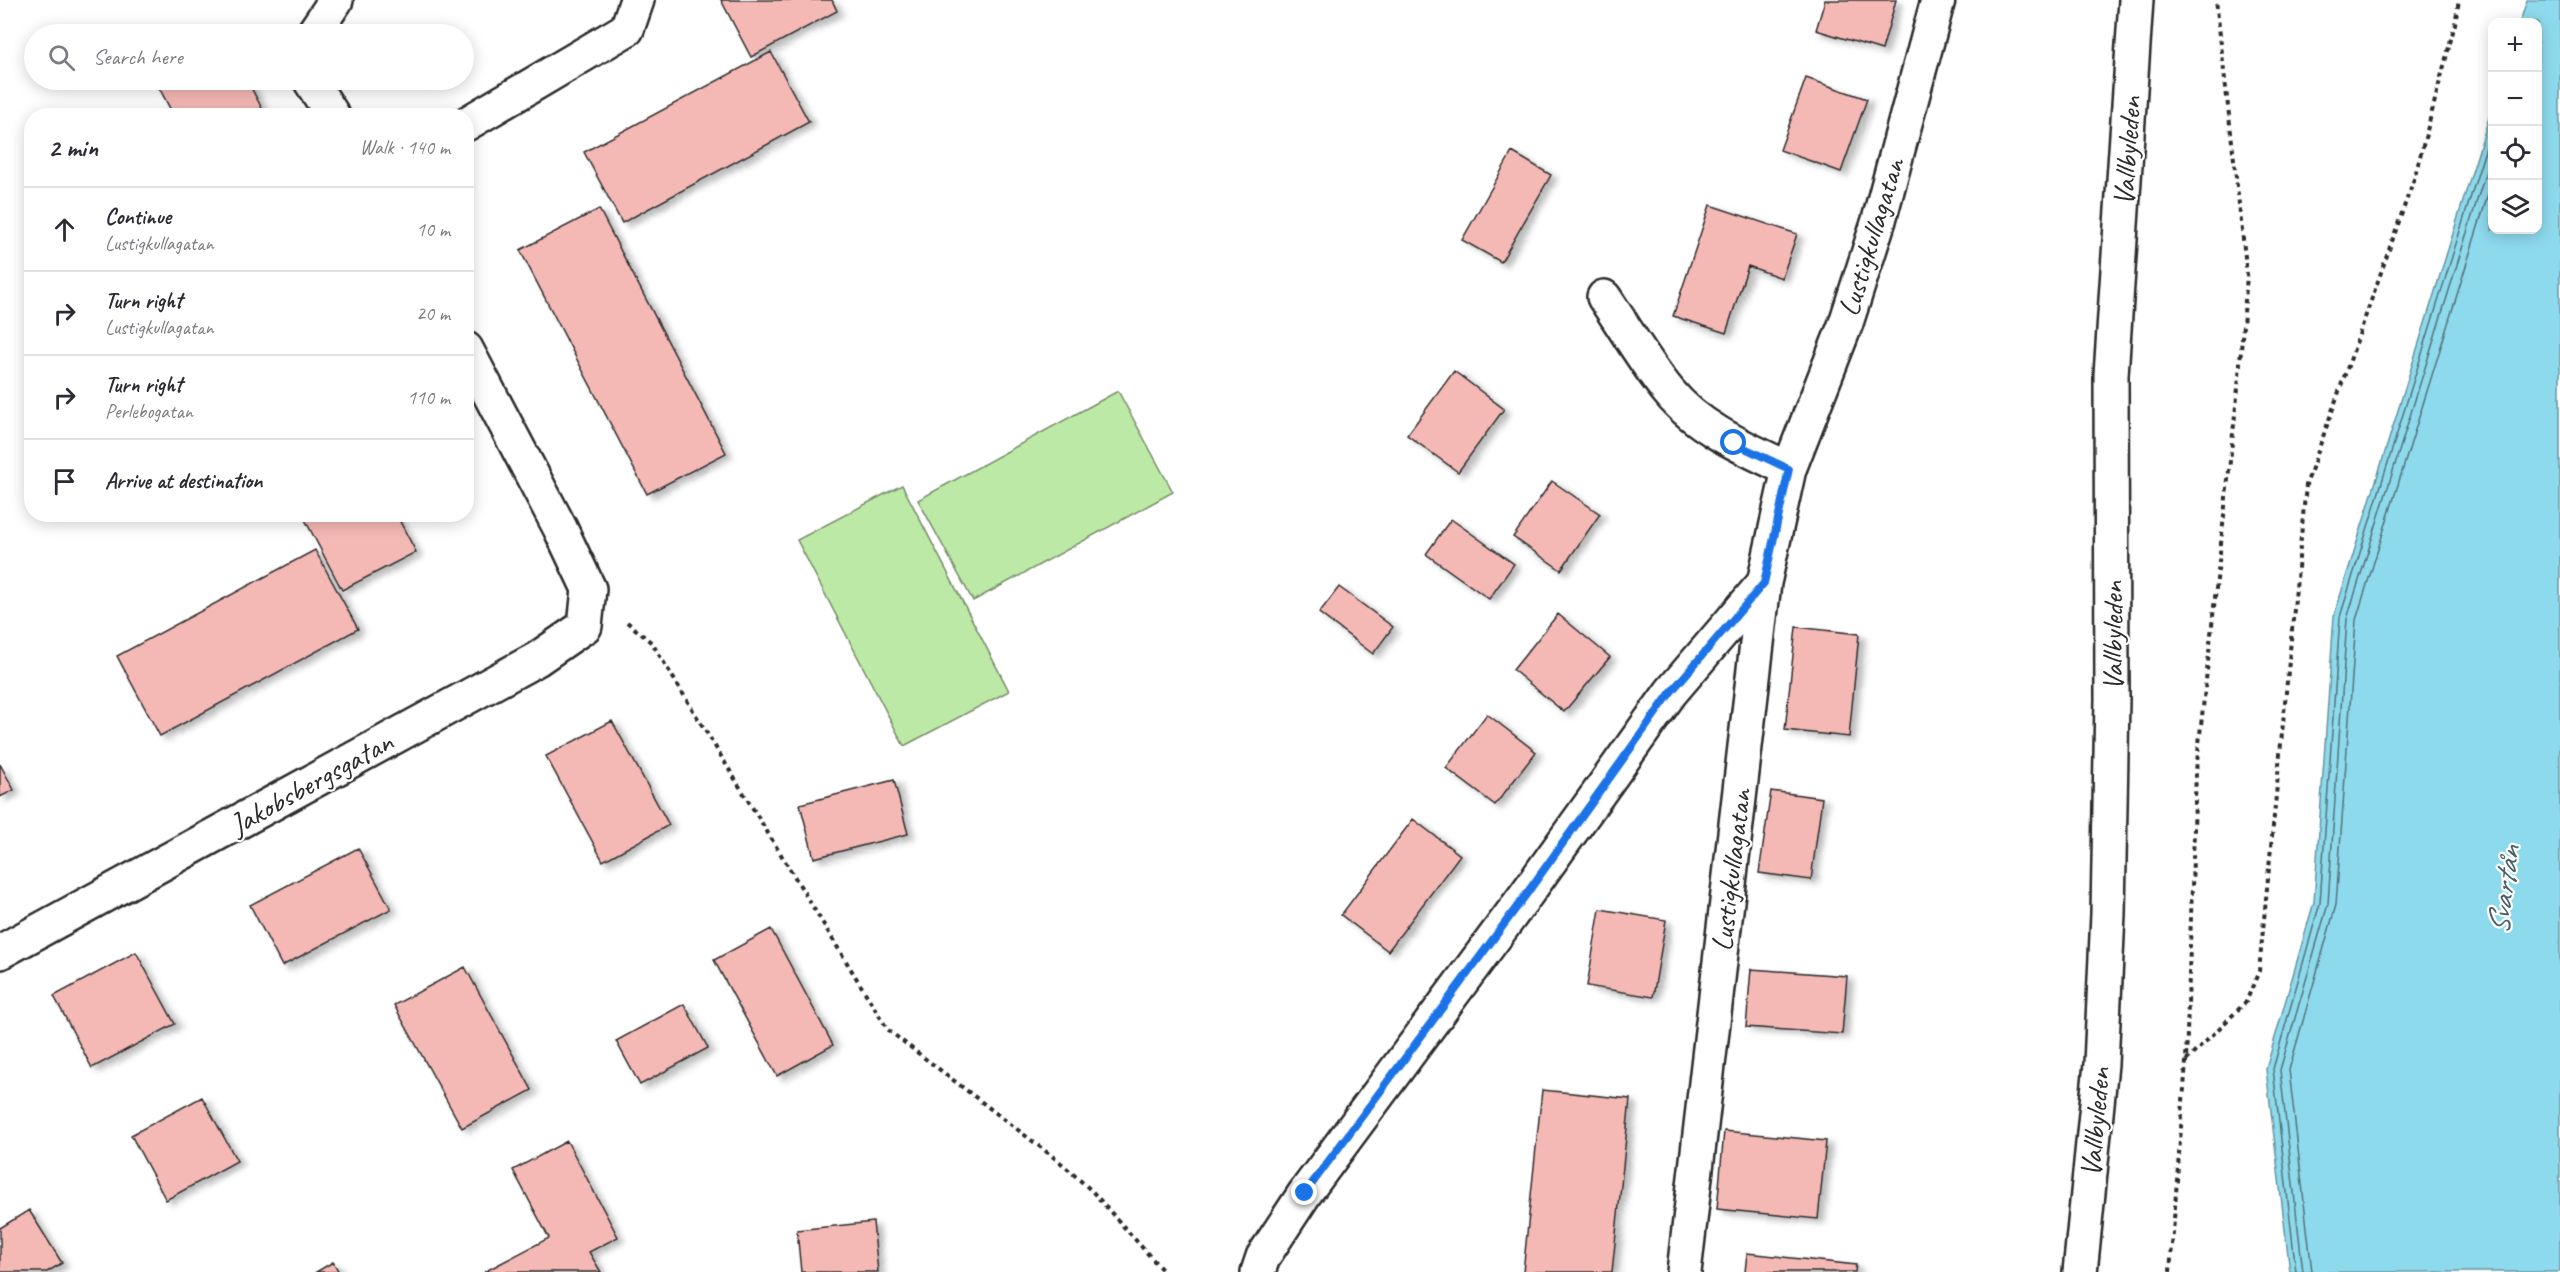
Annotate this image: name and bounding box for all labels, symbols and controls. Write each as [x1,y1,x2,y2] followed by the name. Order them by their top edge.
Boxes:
[2488,18,2542,234] map controls
[2488,18,2542,72] button: +
[24,24,474,90] search box
[45,41,78,74] icon: search
[93,43,183,71] text: Search here
[2488,72,2542,126] button: −
[2104,94,2150,207] street label: Vallbyleden
[2488,126,2542,180] button: locate
[48,131,98,164] text: 2 min
[360,135,450,160] text: Walk · 140 m
[1829,152,1913,320] street label: Lustigkullagatan
[2488,180,2542,234] button: layers
[105,203,171,231] text: Continue
[48,213,81,246] icon: ahead
[416,217,450,242] text: 10 m
[105,231,214,256] text: Lustigkullagatan
[105,287,182,315] text: Turn right
[48,297,81,330] icon: right
[416,301,450,326] text: 20 m
[105,315,214,340] text: Lustigkullagatan
[105,371,182,399] text: Turn right
[48,381,81,414] icon: right
[407,385,450,410] text: 110 m
[105,399,193,424] text: Perlebogatan
[1720,429,1746,455] route start
[48,465,81,498] icon: arrive
[105,467,262,495] text: Arrive at destination
[2093,580,2131,691] street label: Vallbyleden
[221,722,400,844] street label: Jakobsbergsgatan
[1702,785,1760,953] street label: Lustigkullagatan
[2477,841,2530,937] water label: Svartån
[2071,1064,2119,1178] street label: Vallbyleden
[1291,1179,1317,1205] route end

